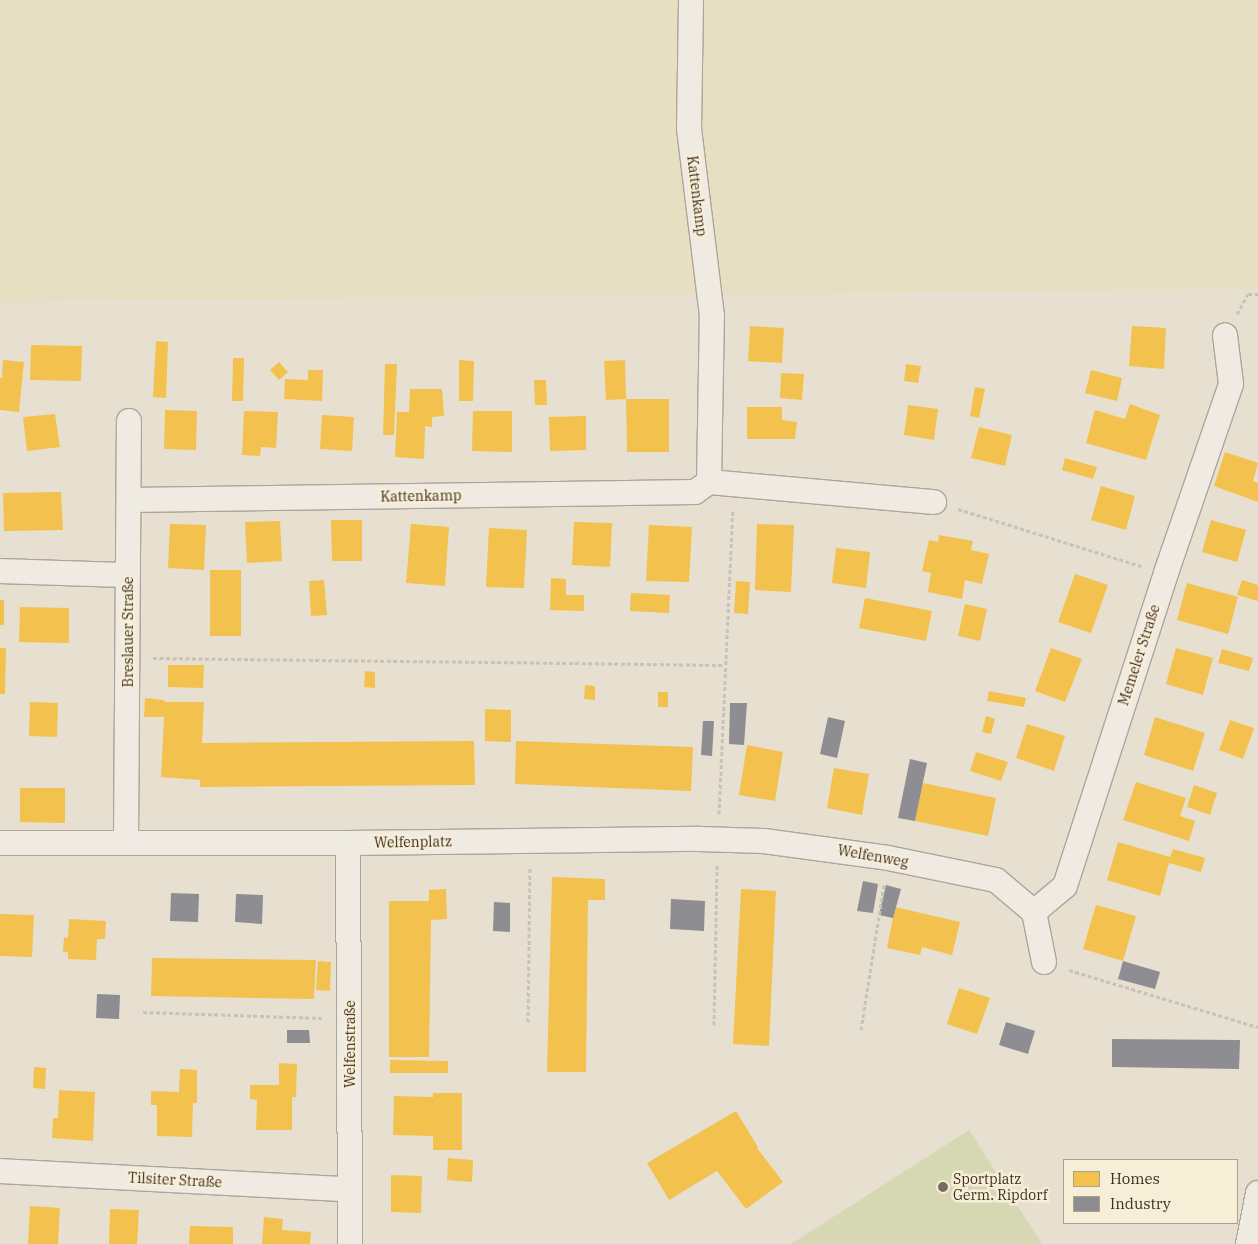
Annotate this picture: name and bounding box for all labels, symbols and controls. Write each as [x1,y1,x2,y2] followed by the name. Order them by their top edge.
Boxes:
[684,155,710,237] street label: Kattenkamp
[380,487,462,505] street label: Kattenkamp
[120,577,136,687] street label: Breslauer Straße
[1115,602,1163,708] street label: Memeler Straße
[374,833,452,851] street label: Welfenplatz
[836,842,910,870] street label: Welfenweg
[342,1000,358,1088] street label: Welfenstraße
[1063,1159,1238,1224] legend
[127,1169,223,1191] street label: Tilsiter Straße
[1110,1169,1160,1188] text: Homes
[953,1171,1047,1204] place label: Sportplatz Germ. Ripdorf
[937,1181,949,1193] marker: Sportplatz Germ. Ripdorf
[1110,1194,1171,1213] text: Industry

